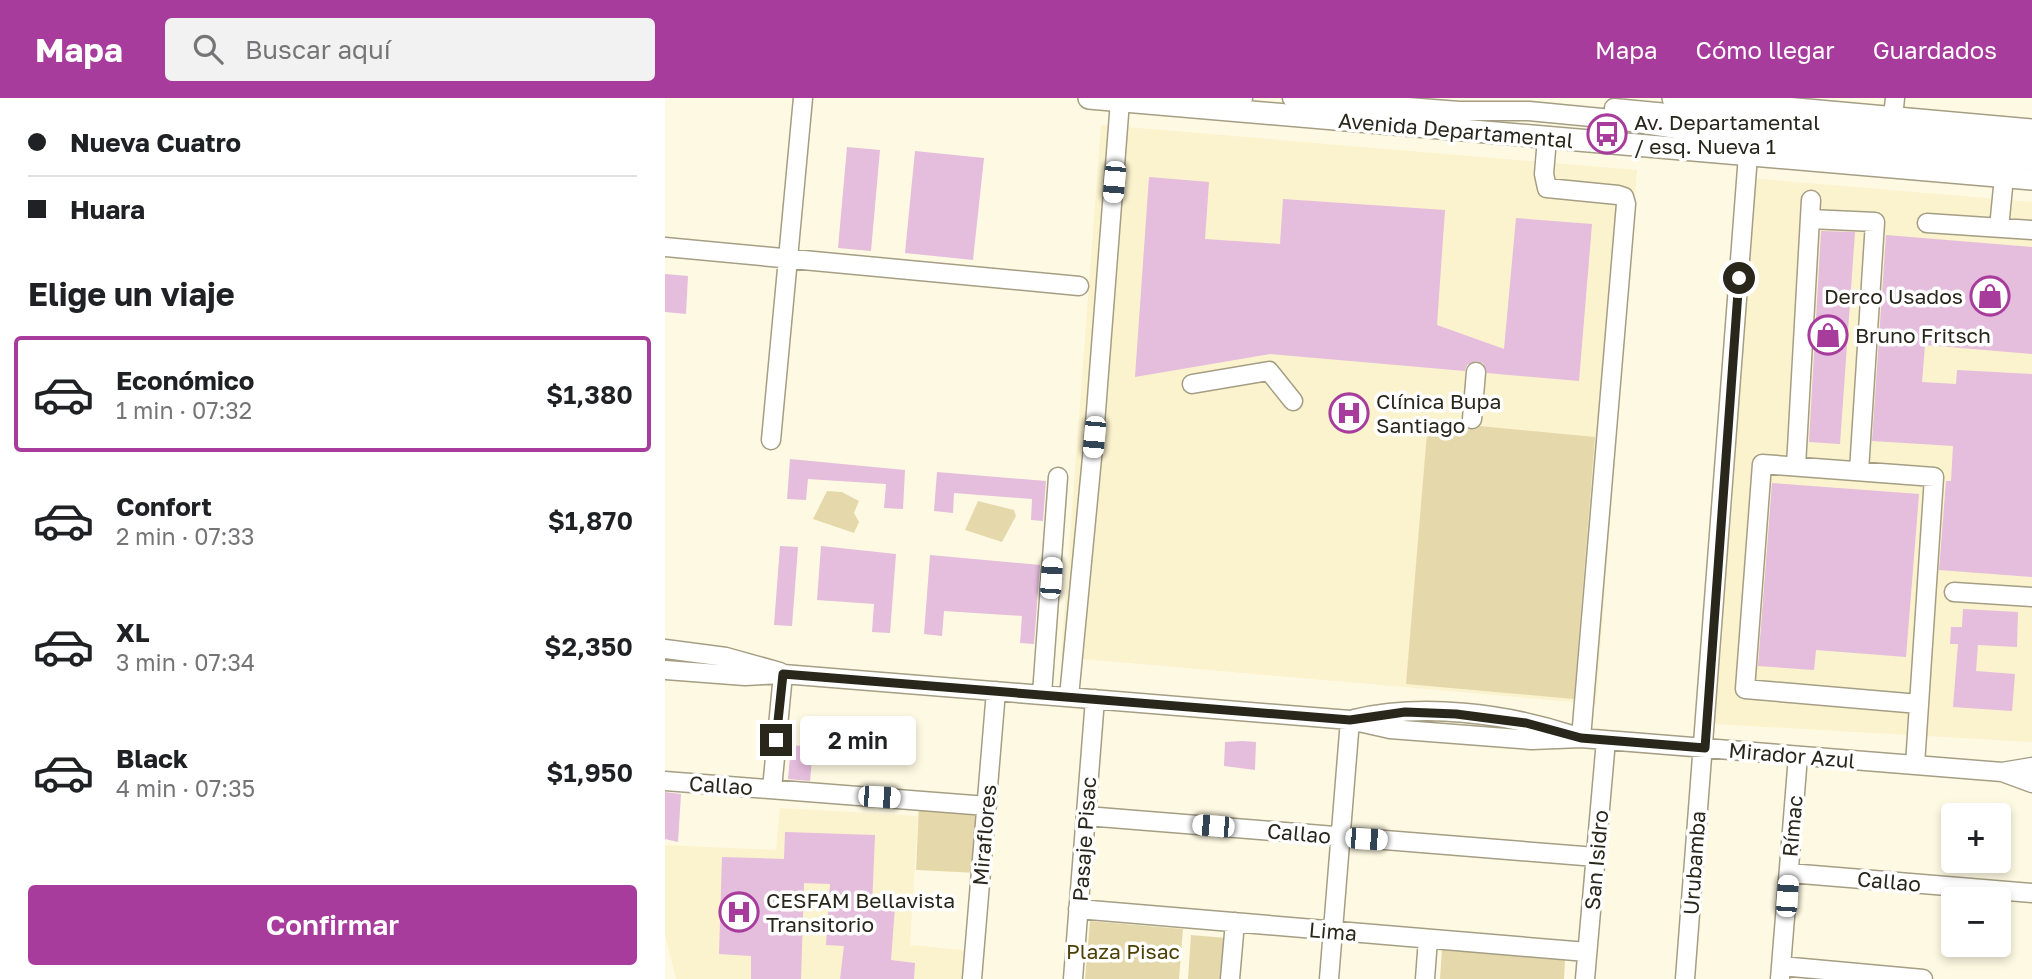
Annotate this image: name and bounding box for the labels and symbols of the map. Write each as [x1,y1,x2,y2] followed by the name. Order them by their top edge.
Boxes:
[1337,107,1575,153] street label: Avenida Departamental
[1634,109,1820,159] place label: Av. Departamental / esq. Nueva 1
[1586,113,1628,155] bus stop icon: Av. Departamental / esq. Nueva 1
[1102,160,1127,204] car
[1723,262,1755,294] route start
[1969,275,2011,317] shop icon: Derco Usados
[1824,283,1963,309] place label: Derco Usados
[1807,314,1849,356] shop icon: Bruno Fritsch
[1855,322,1991,348] place label: Bruno Fritsch
[1376,388,1501,438] place label: Clínica Bupa Santiago
[1328,392,1370,434] hospital icon: Clínica Bupa Santiago
[1082,415,1107,459] car
[1040,556,1063,600] car
[801,716,916,764] callout: 2 min
[760,724,792,756] route end
[1728,737,1856,773] street label: Mirador Azul
[688,770,754,800] street label: Callao
[1067,776,1101,902] street label: Pasaje Pisac
[967,783,1001,887] street label: Miraflores
[858,785,901,809] car
[1776,794,1808,858] street label: Rímac
[1579,809,1613,911] street label: San Isidro
[1677,810,1711,916] street label: Urubamba
[1192,814,1235,838] car
[1266,817,1332,849] street label: Callao
[1345,827,1388,851] car
[1856,865,1922,897] street label: Callao
[1776,874,1799,918] car
[766,887,955,937] place label: CESFAM Bellavista Transitorio
[718,891,760,933] hospital icon: CESFAM Bellavista Transitorio
[1308,916,1358,946] street label: Lima
[1066,938,1180,964] park label: Plaza Pisac

